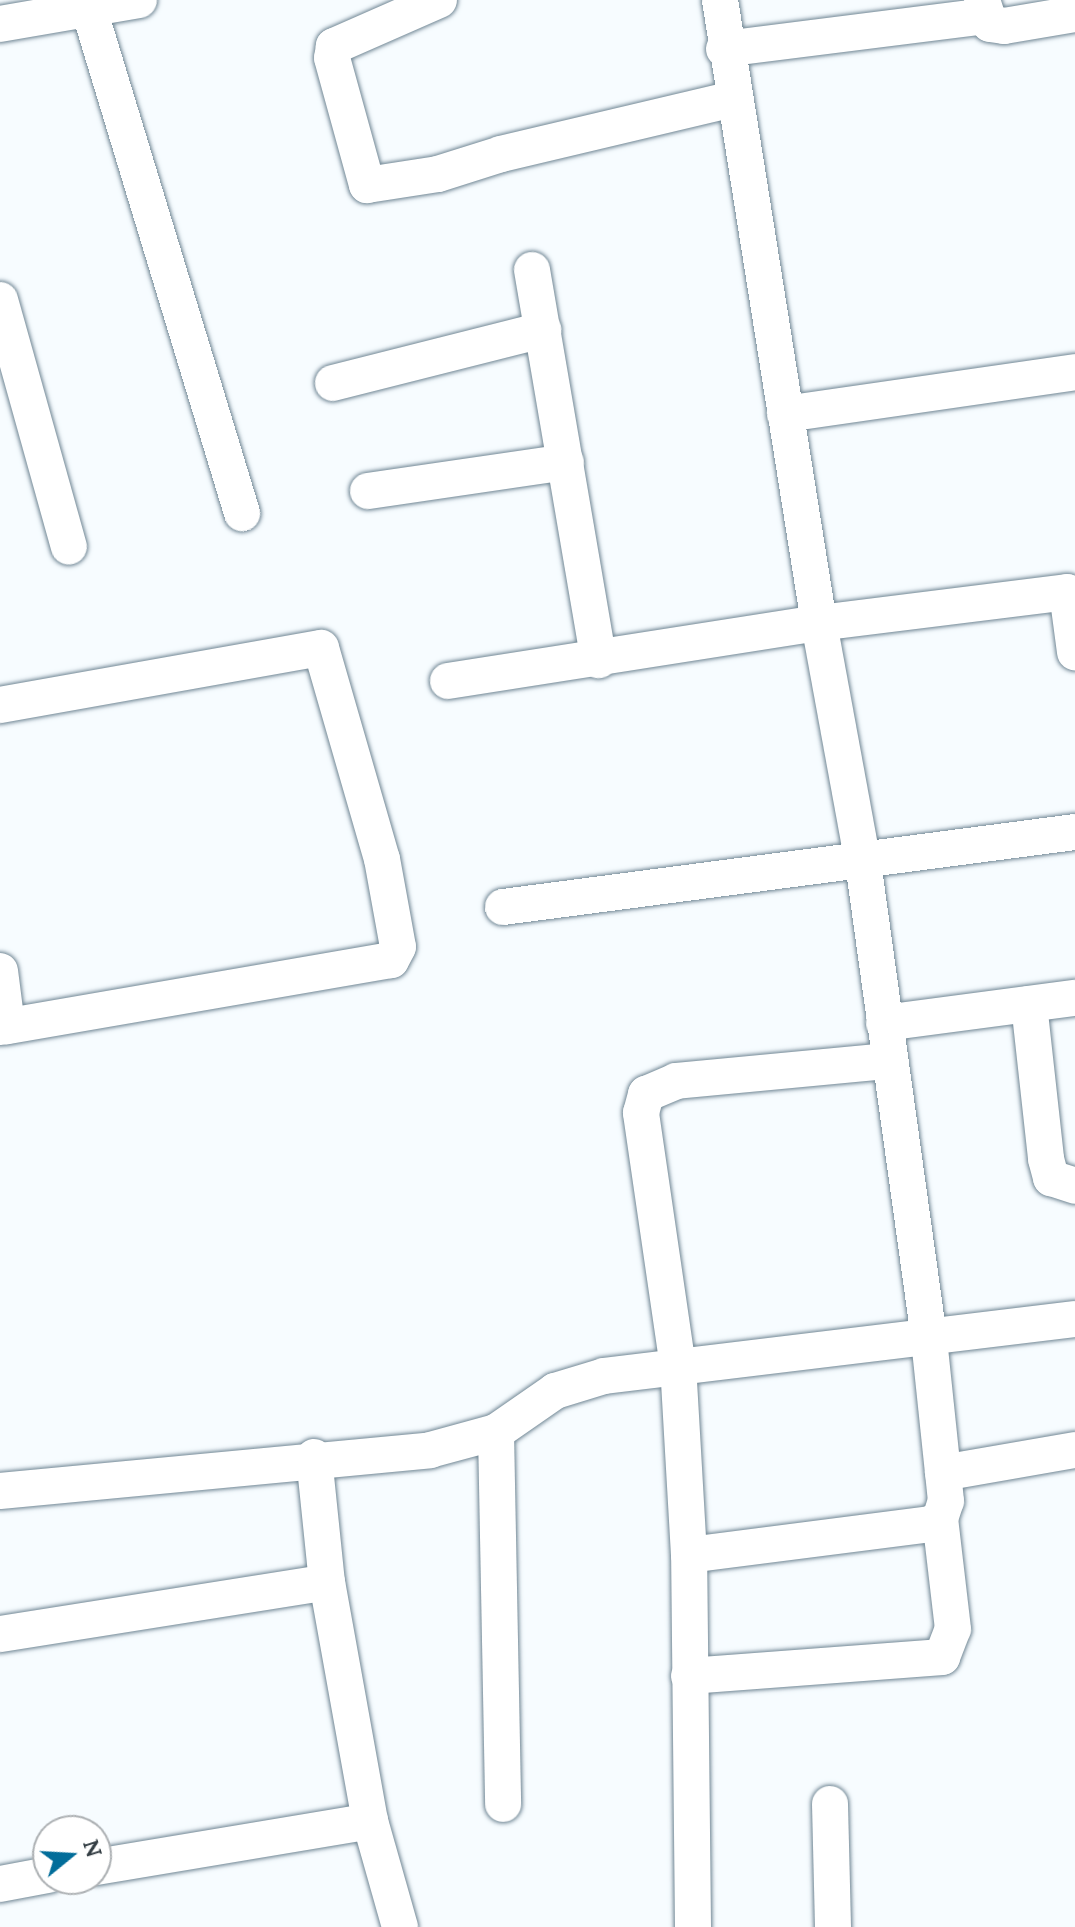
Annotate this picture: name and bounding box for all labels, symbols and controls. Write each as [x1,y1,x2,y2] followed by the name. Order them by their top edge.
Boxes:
[32,1815,112,1895] north arrow
[77,1836,109,1861] text: N

